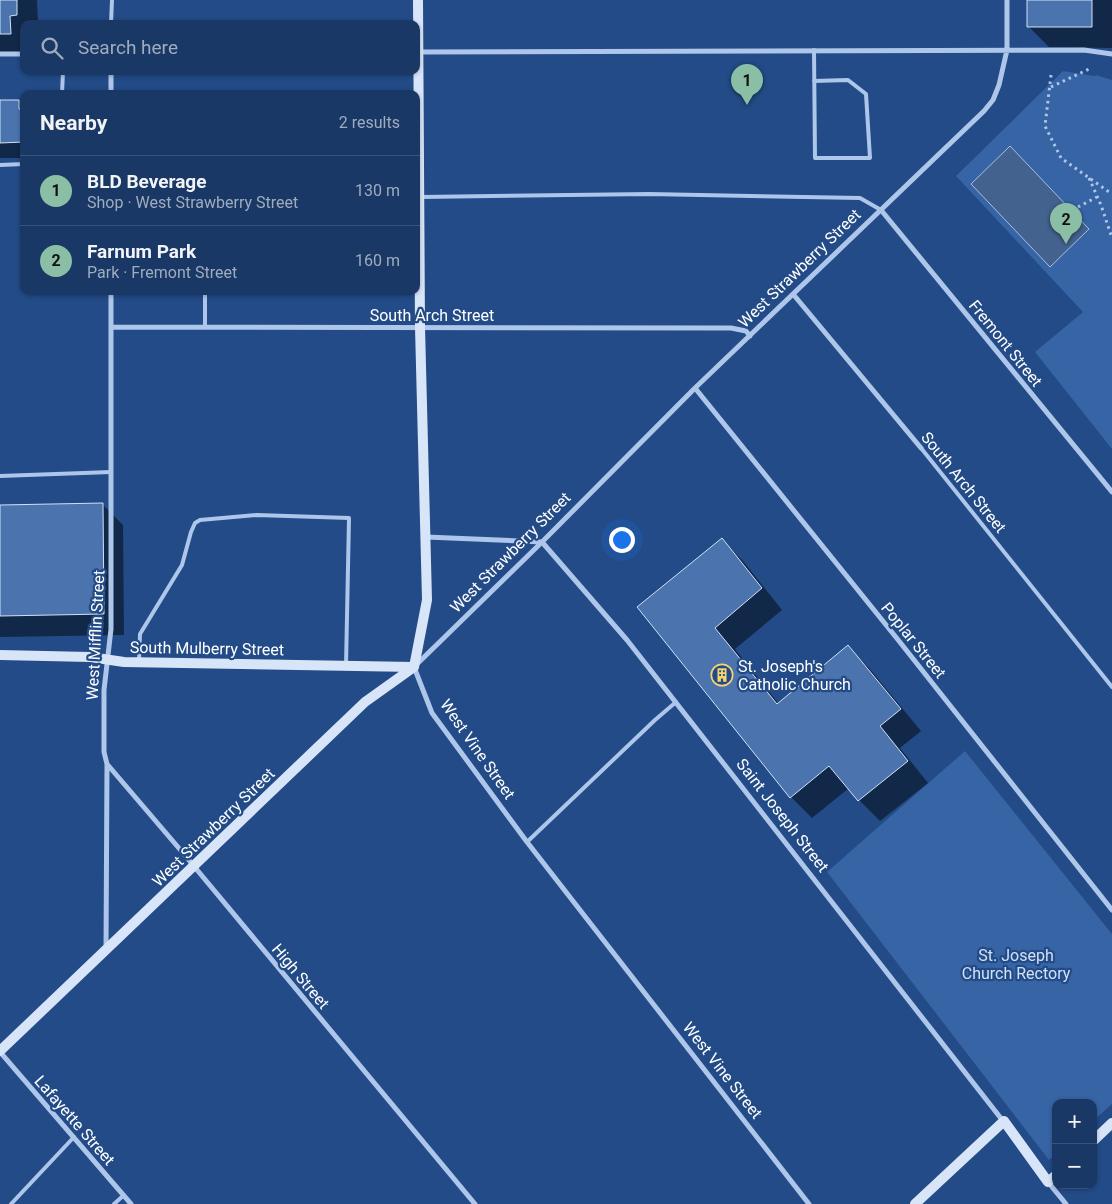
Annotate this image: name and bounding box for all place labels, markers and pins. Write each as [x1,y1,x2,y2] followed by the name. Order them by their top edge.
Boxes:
[731,64,763,105] pin: 1
[1050,203,1082,244] pin: 2
[738,657,851,694] place label: St. Joseph's Catholic Church
[710,663,734,687] building icon: St. Joseph's Catholic Church

